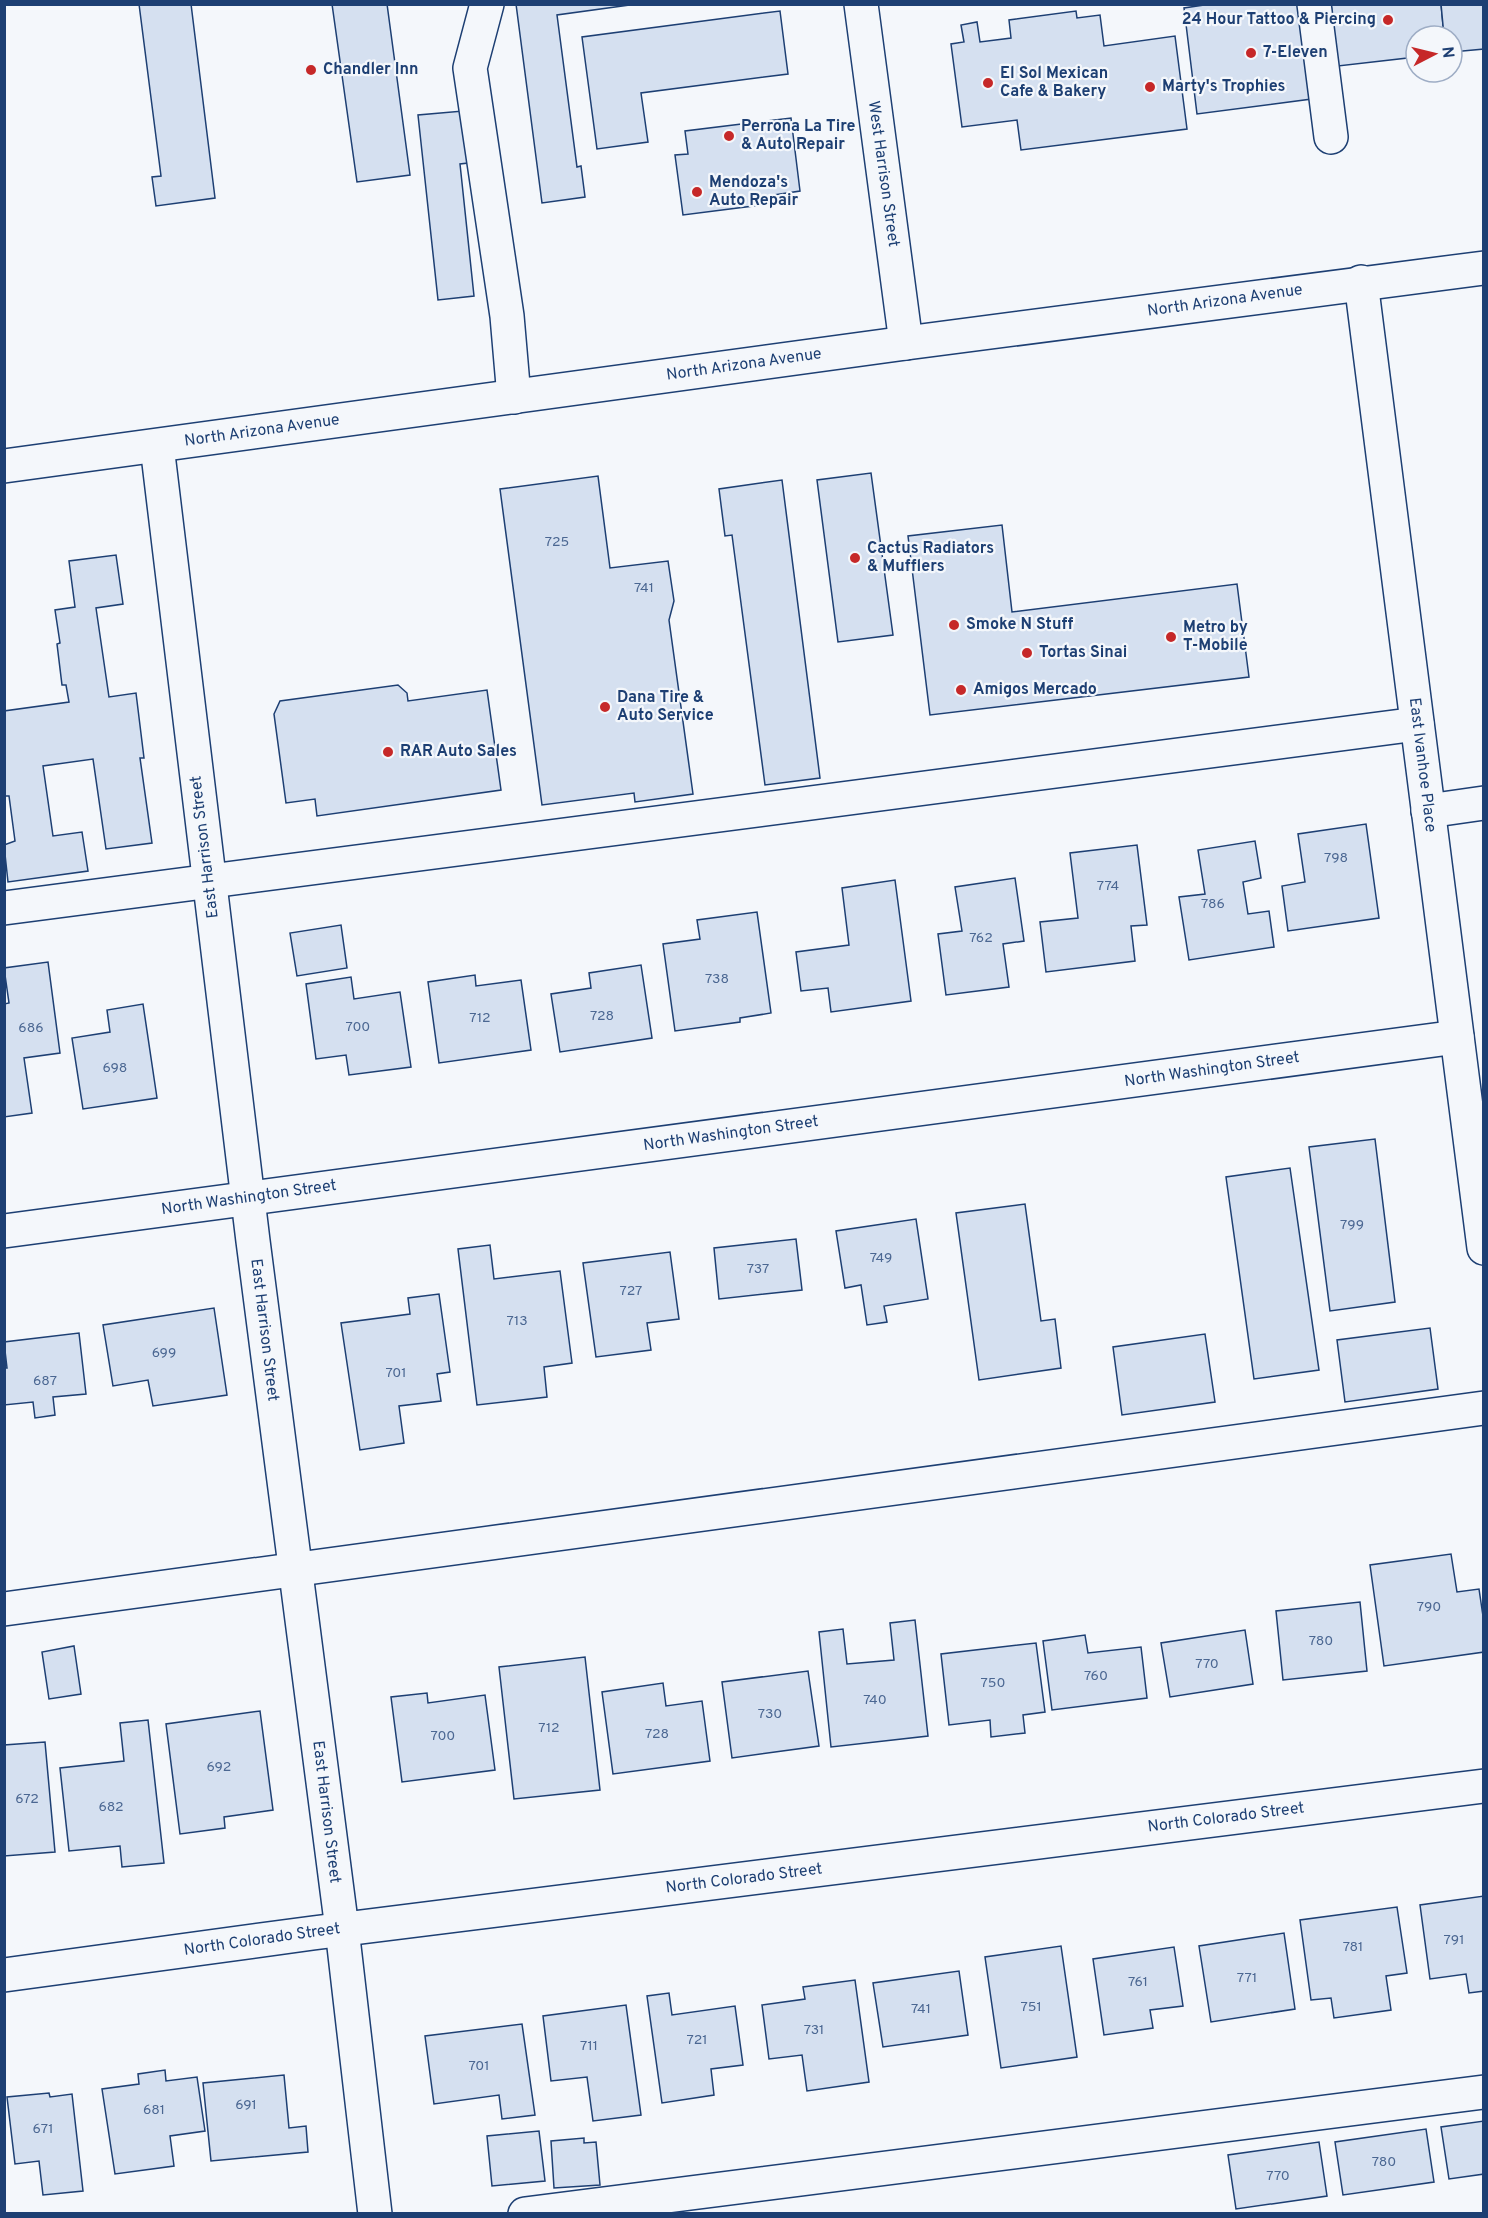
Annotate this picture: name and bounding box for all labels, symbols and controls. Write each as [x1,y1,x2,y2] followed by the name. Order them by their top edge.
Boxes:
[1182,10,1376,30] place label: 24 Hour Tattoo & Piercing
[1381,13,1395,27] marker: 24 Hour Tattoo & Piercing
[1404,24,1464,84] north arrow
[1263,43,1328,63] place label: 7-Eleven
[1436,45,1458,59] text: N
[1244,46,1258,60] marker: 7-Eleven
[323,60,419,80] place label: Chandler Inn
[304,63,318,77] marker: Chandler Inn
[1000,64,1108,102] place label: El Sol Mexican Cafe & Bakery
[981,76,995,90] marker: El Sol Mexican Cafe & Bakery
[1162,77,1285,97] place label: Marty's Trophies
[1143,80,1157,94] marker: Marty's Trophies
[863,100,903,248] street label: West Harrison Street
[741,117,855,155] place label: Perrona La Tire & Auto Repair
[722,129,736,143] marker: Perrona La Tire & Auto Repair
[709,173,799,211] place label: Mendoza's Auto Repair
[690,185,704,199] marker: Mendoza's Auto Repair
[1146,280,1304,322] street label: North Arizona Avenue
[665,344,823,386] street label: North Arizona Avenue
[183,410,341,452] street label: North Arizona Avenue
[545,534,569,551] house number: 725
[867,539,994,577] place label: Cactus Radiators & Mufflers
[848,551,862,565] marker: Cactus Radiators & Mufflers
[634,580,654,597] house number: 741
[966,615,1074,635] place label: Smoke N Stuff
[947,618,961,632] marker: Smoke N Stuff
[1183,618,1248,656] place label: Metro by T-Mobile
[1164,630,1178,644] marker: Metro by T-Mobile
[1039,643,1127,663] place label: Tortas Sinai
[1020,646,1034,660] marker: Tortas Sinai
[973,680,1097,700] place label: Amigos Mercado
[954,683,968,697] marker: Amigos Mercado
[617,688,714,726] place label: Dana Tire & Auto Service
[1404,696,1440,834] street label: East Ivanhoe Place
[598,700,612,714] marker: Dana Tire & Auto Service
[400,742,517,762] place label: RAR Auto Sales
[381,745,395,759] marker: RAR Auto Sales
[186,774,224,920] street label: East Harrison Street
[1324,850,1348,867] house number: 798
[1097,878,1119,895] house number: 774
[1201,896,1225,913] house number: 786
[969,930,993,947] house number: 762
[705,971,729,988] house number: 738
[590,1008,614,1025] house number: 728
[469,1010,491,1027] house number: 712
[346,1019,370,1036] house number: 700
[18,1020,44,1037] house number: 686
[1123,1048,1301,1092] street label: North Washington Street
[103,1060,127,1077] house number: 698
[642,1112,820,1156] street label: North Washington Street
[160,1176,338,1220] street label: North Washington Street
[1340,1217,1364,1234] house number: 799
[870,1250,892,1267] house number: 749
[245,1257,283,1403] street label: East Harrison Street
[747,1261,769,1278] house number: 737
[620,1283,642,1300] house number: 727
[506,1313,528,1330] house number: 713
[152,1345,176,1362] house number: 699
[385,1365,407,1382] house number: 701
[33,1373,57,1390] house number: 687
[1417,1599,1441,1616] house number: 790
[1309,1633,1333,1650] house number: 780
[1195,1656,1219,1673] house number: 770
[1084,1668,1108,1685] house number: 760
[981,1675,1005,1692] house number: 750
[863,1692,887,1709] house number: 740
[758,1706,782,1723] house number: 730
[538,1720,560,1737] house number: 712
[645,1726,669,1743] house number: 728
[431,1728,455,1745] house number: 700
[307,1739,345,1885] street label: East Harrison Street
[207,1759,231,1776] house number: 692
[15,1791,39,1808] house number: 672
[1146,1798,1306,1838] street label: North Colorado Street
[98,1799,124,1816] house number: 682
[664,1859,824,1899] street label: North Colorado Street
[182,1919,342,1961] street label: North Colorado Street
[1444,1932,1464,1949] house number: 791
[1343,1939,1363,1956] house number: 781
[1237,1970,1257,1987] house number: 771
[1128,1974,1148,1991] house number: 761
[1020,1999,1042,2016] house number: 751
[911,2001,931,2018] house number: 741
[804,2022,824,2039] house number: 731
[687,2032,707,2049] house number: 721
[580,2038,598,2055] house number: 711
[468,2058,490,2075] house number: 701
[235,2097,257,2114] house number: 691
[143,2102,165,2119] house number: 681
[33,2121,53,2138] house number: 671
[1372,2154,1396,2171] house number: 780
[1266,2168,1290,2185] house number: 770

